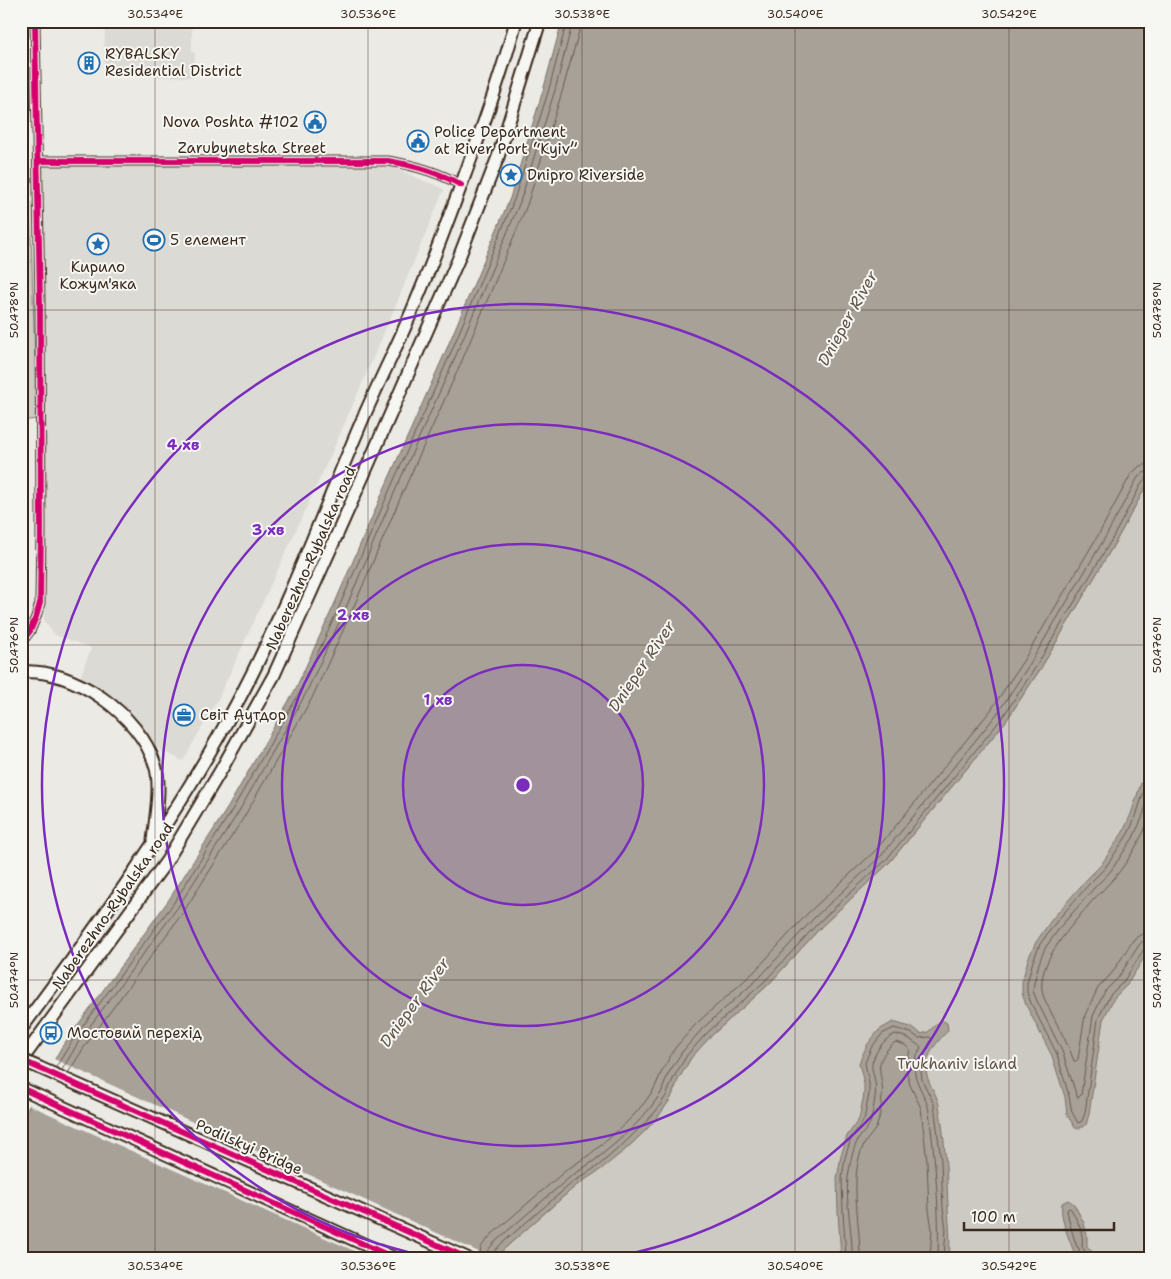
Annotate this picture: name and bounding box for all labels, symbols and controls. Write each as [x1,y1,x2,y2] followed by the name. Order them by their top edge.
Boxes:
[127,6,183,22] text: 30.534°E
[340,6,396,22] text: 30.536°E
[554,6,610,22] text: 30.538°E
[767,6,823,22] text: 30.540°E
[981,6,1037,22] text: 30.542°E
[105,44,242,81] place label: RYBALSKY Residential District
[77,51,101,75] building icon: RYBALSKY Residential District
[303,110,327,134] public building icon: Nova Poshta #102
[162,112,299,132] place label: Nova Poshta #102
[434,122,578,159] place label: Police Department at River Port “Kyiv”
[406,129,430,153] public building icon: Police Department at River Port “Kyiv”
[178,138,326,158] street label: Zarubynetska Street
[499,163,523,187] place icon: Dnipro Riverside
[527,165,645,185] place label: Dnipro Riverside
[142,228,166,252] sports icon: 5 елемент
[170,230,246,250] place label: 5 елемент
[86,232,110,256] place icon: Кирило Кожум'яка
[60,257,137,294] place label: Кирило Кожум'яка
[813,267,882,369] water label: Dnieper River
[6,282,22,338] text: 50.478°N
[1149,282,1165,338] text: 50.478°N
[167,435,199,455] text: 4 хв
[261,462,361,653] street label: Naberezhno-Rybalska road
[252,520,284,540] text: 3 хв
[337,605,369,625] text: 2 хв
[603,616,680,716] water label: Dnieper River
[6,617,22,673] text: 50.476°N
[1149,617,1165,673] text: 50.476°N
[423,690,453,710] text: 1 хв
[172,703,196,727] office icon: Світ Аутдор
[200,705,286,725] place label: Світ Аутдор
[514,776,532,794] centre of rings
[48,818,179,993] street label: Naberezhno-Rybalska road
[6,952,22,1008] text: 50.474°N
[1149,952,1165,1008] text: 50.474°N
[375,953,454,1051] water label: Dnieper River
[39,1021,63,1045] bus stop icon: Мостовий перехід
[67,1023,202,1043] place label: Мостовий перехід
[897,1054,1018,1074] park label: Trukhaniv island
[192,1114,306,1180] street label: Podilskyi Bridge
[964,1199,1114,1231] scale bar
[971,1207,1016,1227] text: 100 m
[127,1258,183,1274] text: 30.534°E
[340,1258,396,1274] text: 30.536°E
[554,1258,610,1274] text: 30.538°E
[767,1258,823,1274] text: 30.540°E
[981,1258,1037,1274] text: 30.542°E

